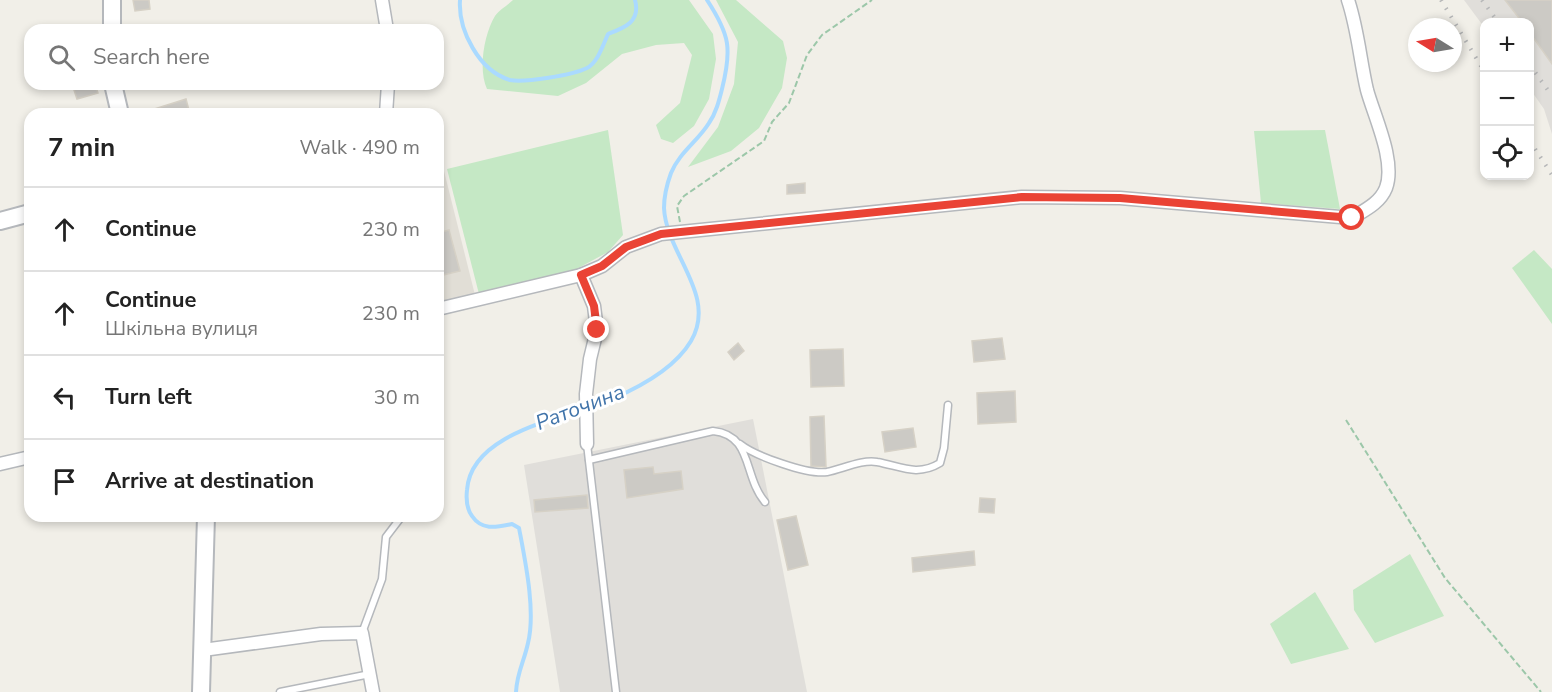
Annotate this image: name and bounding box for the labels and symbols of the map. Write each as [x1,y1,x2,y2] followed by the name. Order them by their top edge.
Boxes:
[1408,18,1462,72] north arrow
[1338,204,1364,230] route start
[583,316,609,342] route end
[532,377,628,437] water label: Раточина

